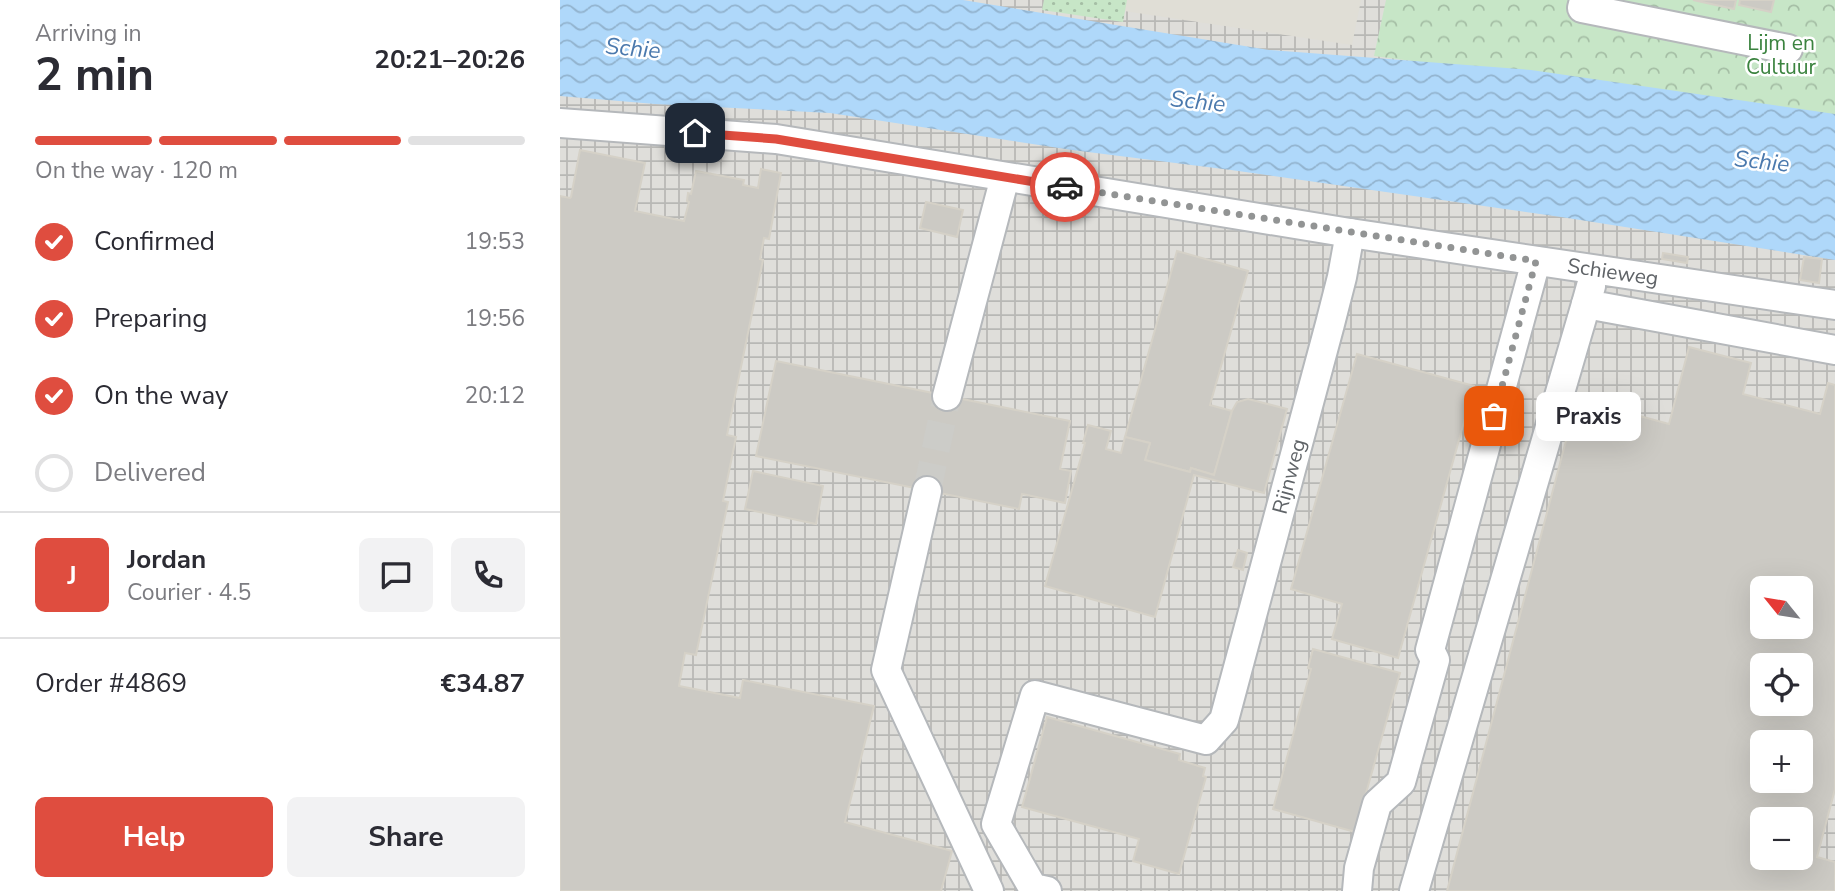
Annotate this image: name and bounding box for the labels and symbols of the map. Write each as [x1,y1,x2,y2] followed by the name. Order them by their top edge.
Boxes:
[1746,29,1817,81] park label: Lijm en Cultuur
[604,31,662,66] water label: Schie
[1169,83,1227,120] water label: Schie
[665,103,725,163] pin
[1733,143,1791,180] water label: Schie
[1030,152,1100,222] courier
[1566,251,1660,293] street label: Schieweg
[1464,386,1524,446] pin
[1536,392,1641,440] callout: Praxis
[1266,436,1313,517] street label: Rijnweg
[1750,576,1813,639] north arrow

